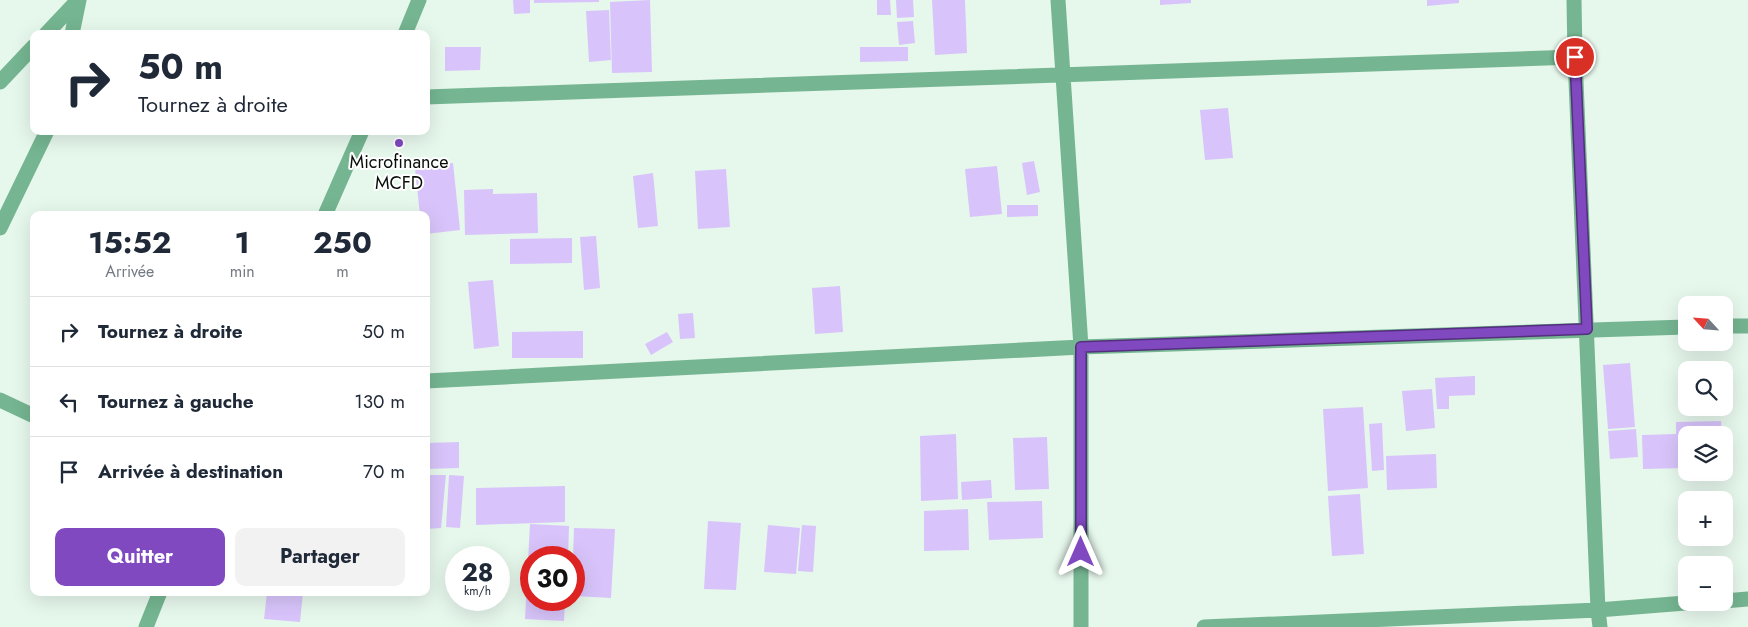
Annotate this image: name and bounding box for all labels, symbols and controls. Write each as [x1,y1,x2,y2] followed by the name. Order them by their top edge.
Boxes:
[1554,36,1596,78] pin
[138,42,223,92] text: 50 m
[1561,43,1589,71] icon: arrive
[55,50,120,115] icon: right
[138,88,288,120] text: Tournez à droite
[393,137,405,149] marker: Microfinance MCFD
[350,149,448,196] place label: Microfinance MCFD
[88,221,172,264] text: 15:52
[235,221,250,264] text: 1
[313,221,372,264] text: 250
[105,260,154,283] text: Arrivée
[230,260,255,283] text: min
[336,260,349,283] text: m
[1678,296,1732,351] north arrow
[1678,296,1733,611] map controls
[55,318,83,346] icon: right
[98,318,243,345] text: Tournez à droite
[362,318,405,345] text: 50 m
[1678,361,1733,416] button: search
[55,388,83,416] icon: left
[98,388,254,415] text: Tournez à gauche
[354,388,405,415] text: 130 m
[1678,426,1733,481] button: layers
[55,458,83,486] icon: arrive
[98,458,283,485] text: Arrivée à destination
[363,458,405,485] text: 70 m
[1678,491,1733,546] button: +
[1054,525,1106,577] position arrow
[55,528,225,586] button: Quitter
[235,528,405,586] button: Partager
[520,546,585,611] speed limit sign: 30
[461,554,494,590] text: 28
[1678,556,1733,611] button: −
[464,582,491,600] text: km/h

